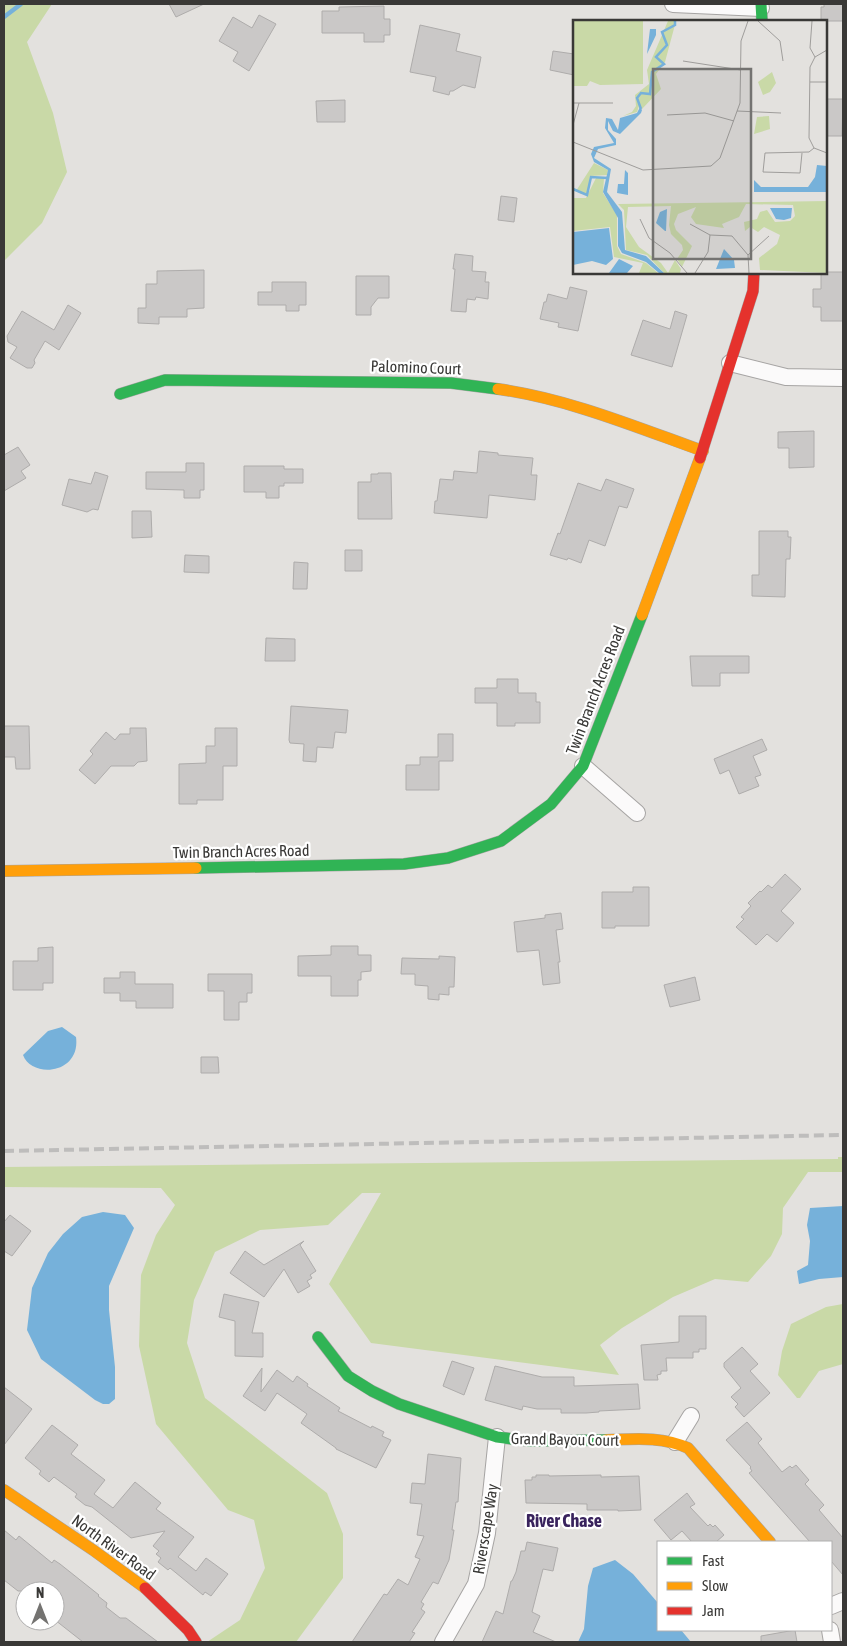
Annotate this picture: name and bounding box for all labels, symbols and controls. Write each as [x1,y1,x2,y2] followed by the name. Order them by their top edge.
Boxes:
[573,20,827,274] inset map
[370,356,462,378] street label: Palomino Court
[562,623,628,757] street label: Twin Branch Acres Road
[172,841,310,861] street label: Twin Branch Acres Road
[511,1429,620,1450] street label: Grand Bayou Court
[469,1482,502,1576] street label: Riverscape Way
[526,1510,602,1531] district label: River Chase
[69,1511,159,1583] street label: North River Road
[657,1541,832,1631] legend
[702,1552,724,1569] text: Fast
[702,1577,728,1594] text: Slow
[15,1581,65,1631] north arrow
[36,1585,44,1601] text: N
[702,1602,725,1619] text: Jam

